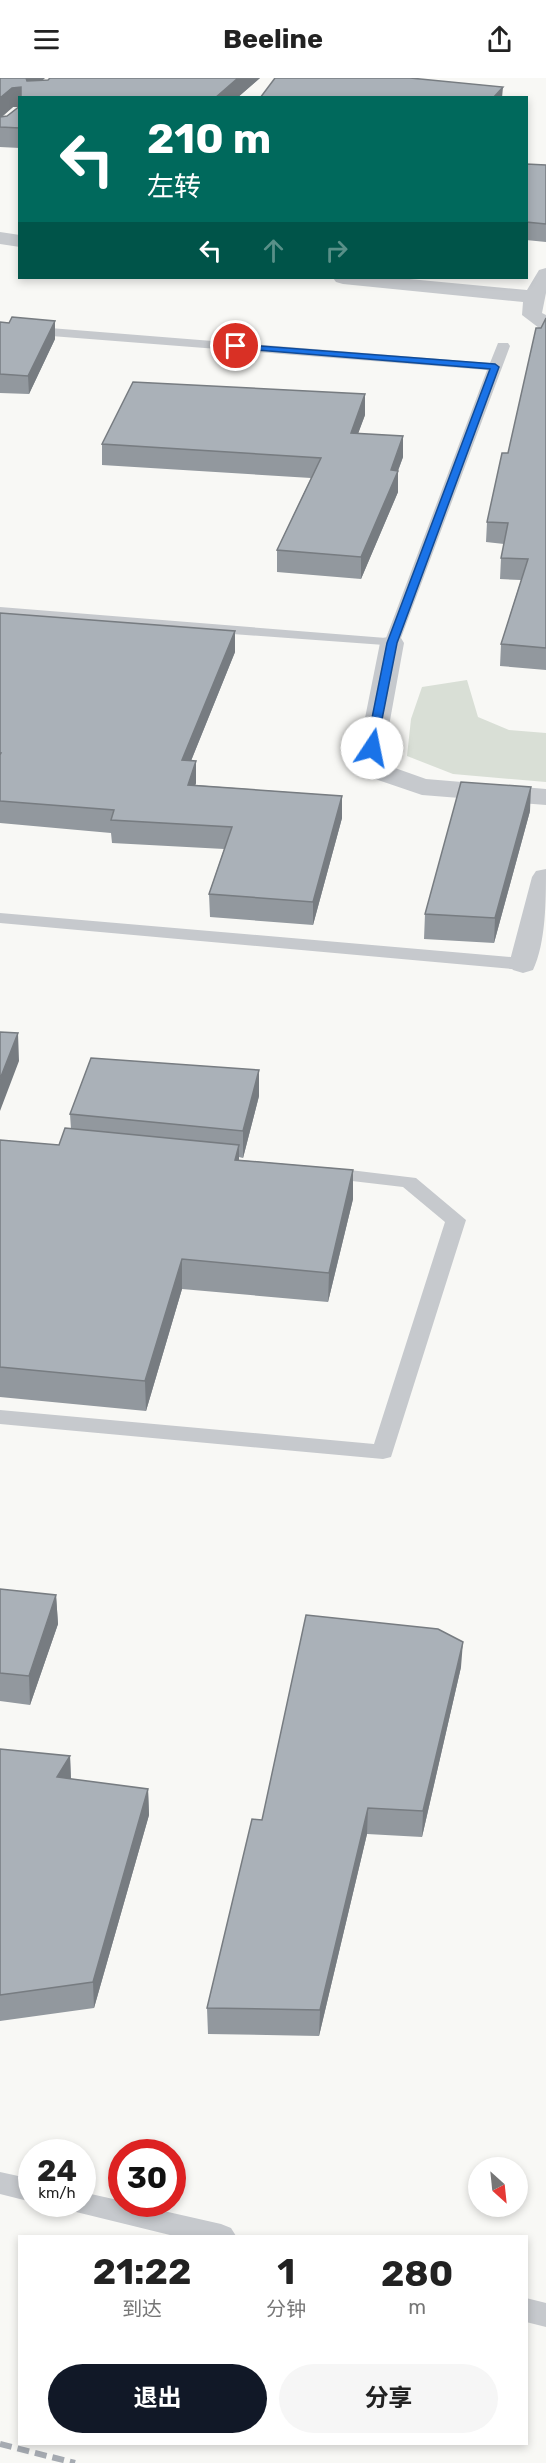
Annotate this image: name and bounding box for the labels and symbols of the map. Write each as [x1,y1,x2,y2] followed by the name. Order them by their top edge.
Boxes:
[210,320,261,371] pin
[340,716,404,780] position arrow
[108,2139,186,2217] speed limit sign: 30
[468,2157,528,2217] north arrow

